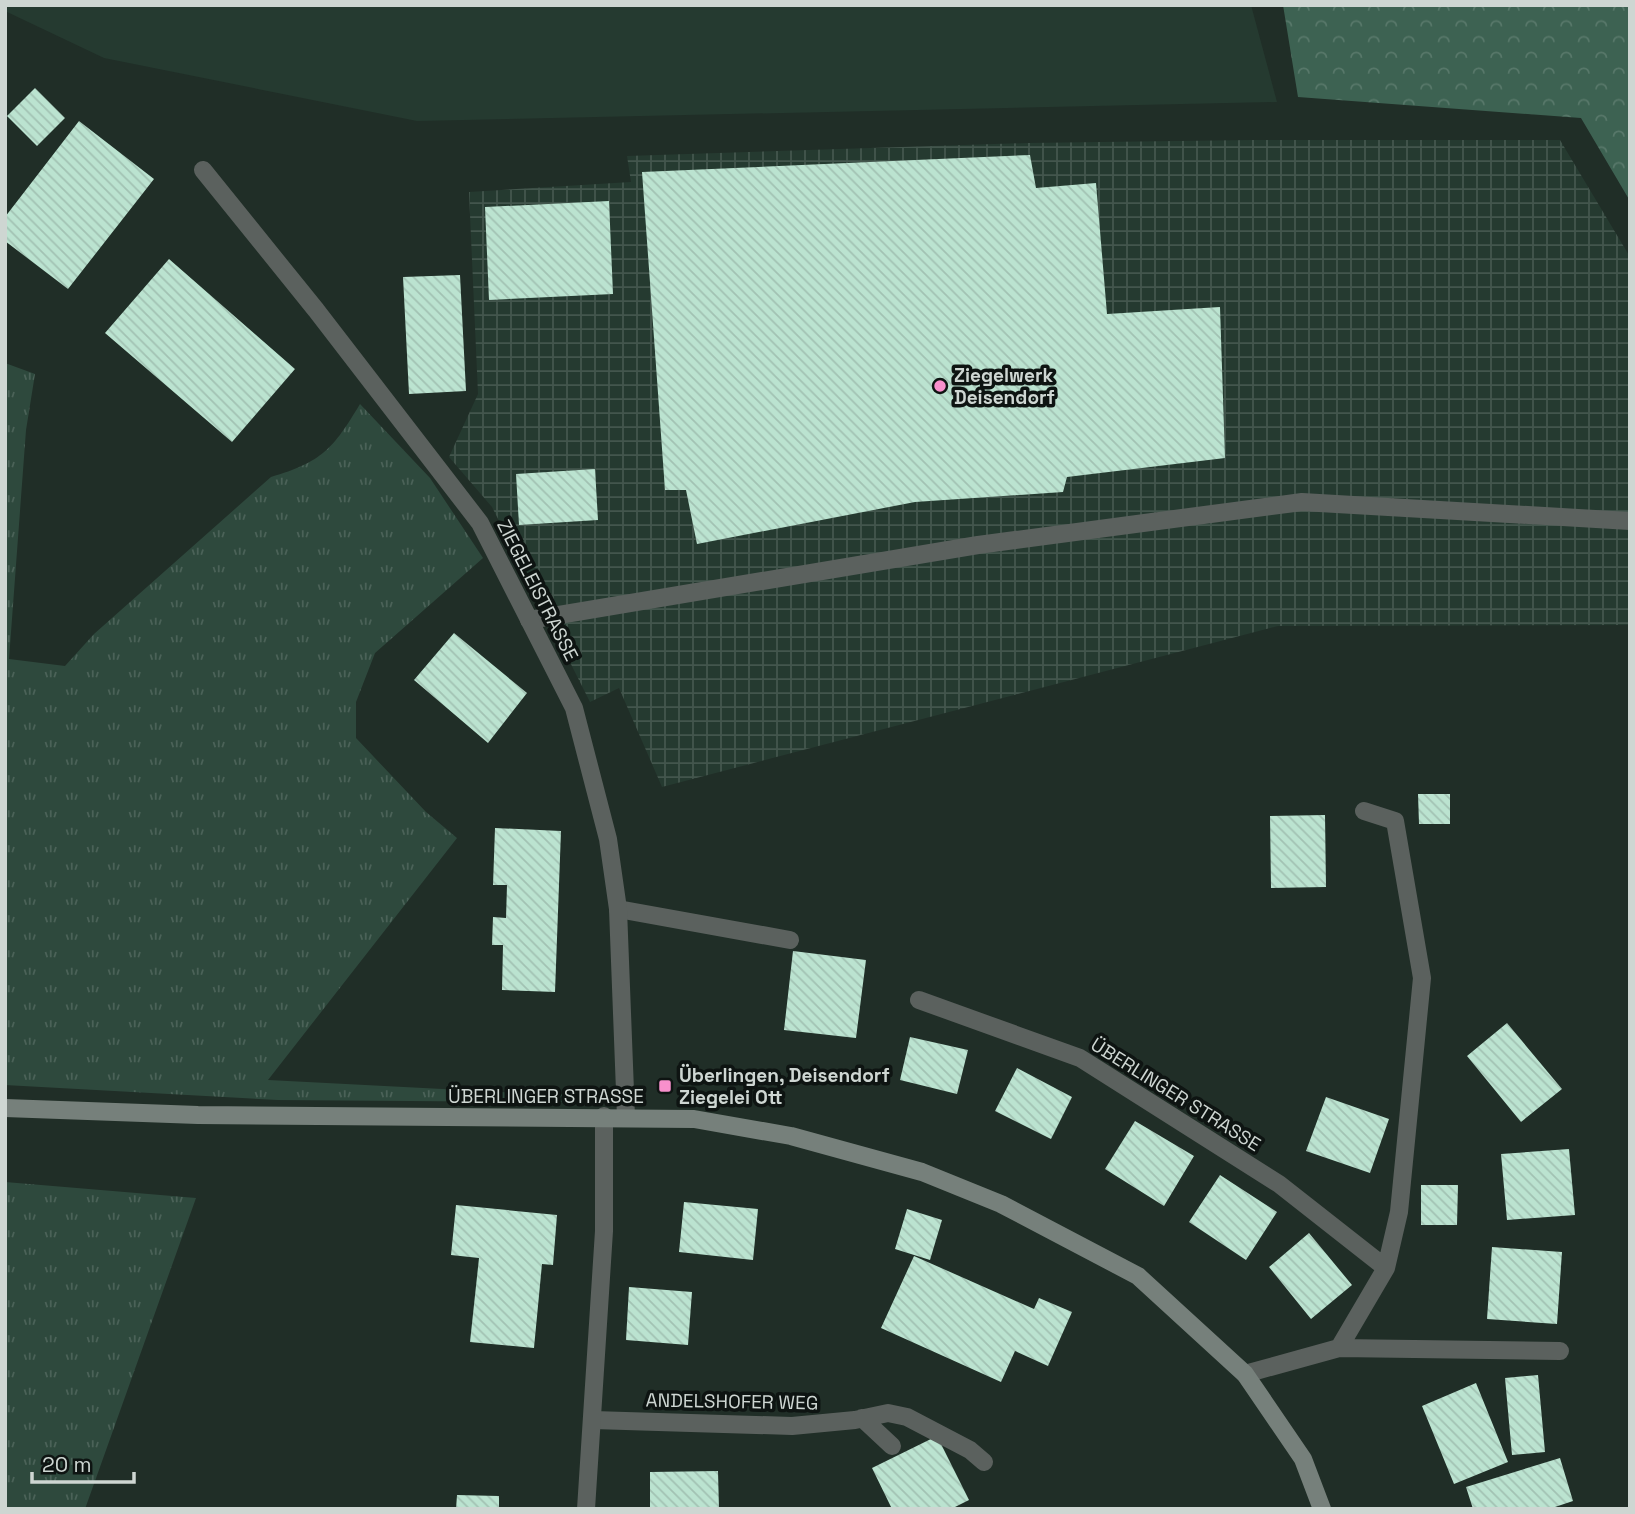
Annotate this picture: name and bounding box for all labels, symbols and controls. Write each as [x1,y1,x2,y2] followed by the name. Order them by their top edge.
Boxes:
[954,363,1055,410] place label: Ziegelwerk Deisendorf
[932,378,948,394] marker: Ziegelwerk Deisendorf
[491,515,584,665] street label: ZIEGELEISTRASSE
[1086,1032,1265,1157] street label: ÜBERLINGER STRASSE
[679,1063,890,1110] place label: Überlingen, Deisendorf Ziegelei Ott
[657,1078,673,1094] marker: Überlingen, Deisendorf Ziegelei Ott
[448,1084,644,1109] street label: ÜBERLINGER STRASSE
[645,1387,819,1416] street label: ANDELSHOFER WEG
[32,1440,133,1484] scale bar
[42,1451,92,1478] text: 20 m

